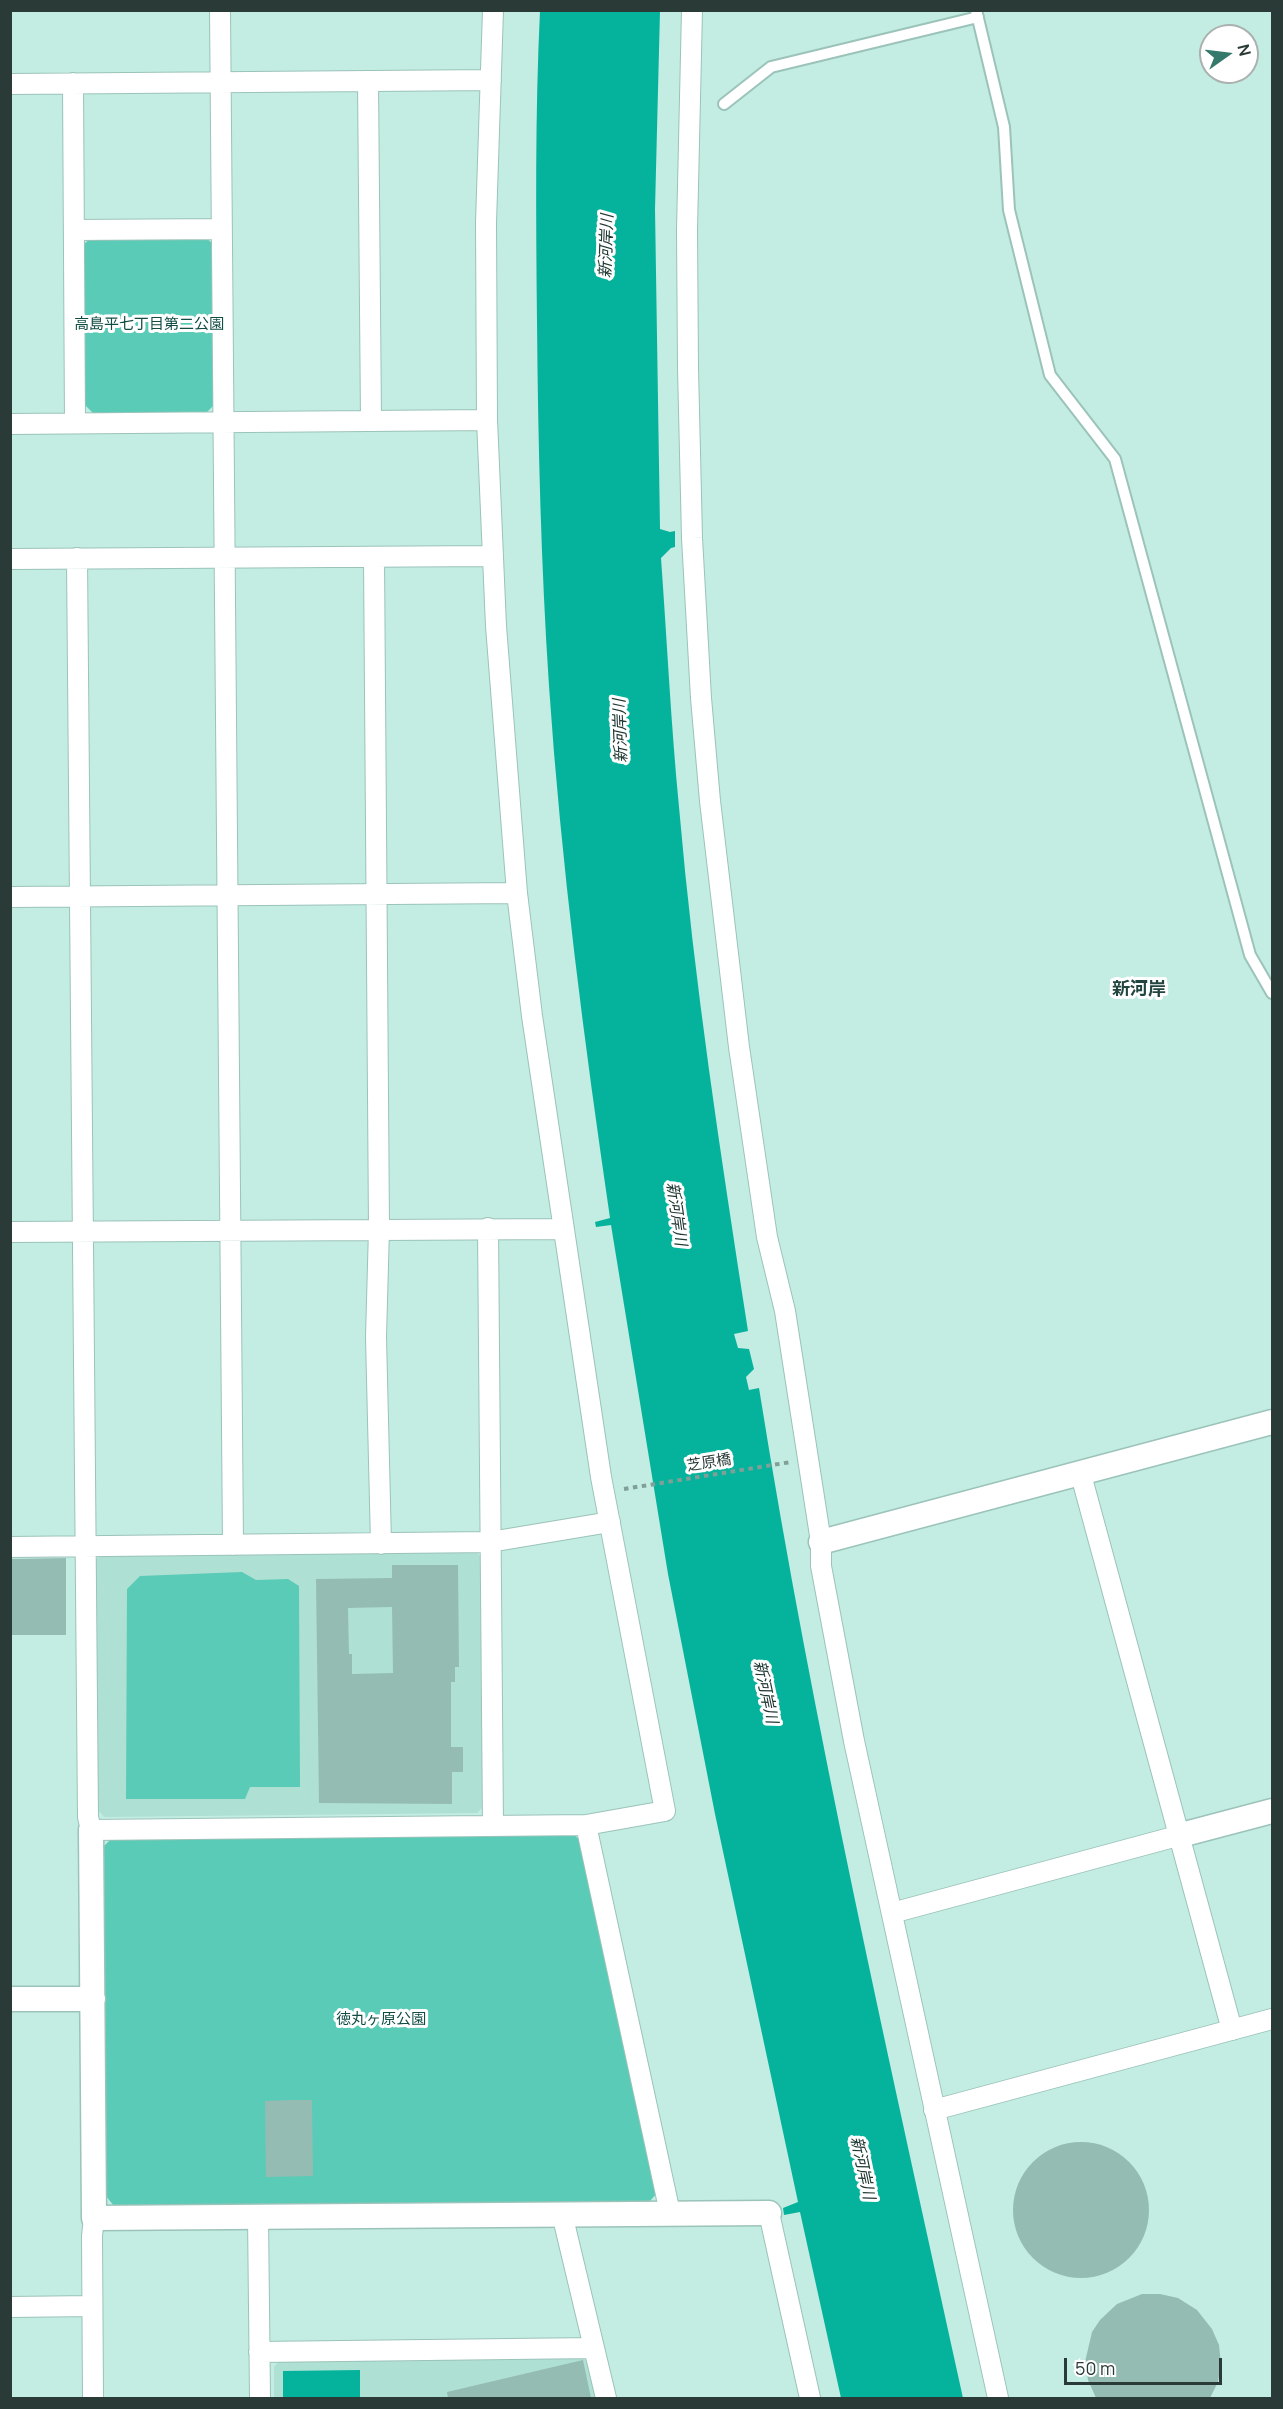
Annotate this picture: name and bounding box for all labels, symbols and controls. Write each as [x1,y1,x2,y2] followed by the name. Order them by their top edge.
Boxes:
[1199,24,1259,84] north arrow
[1232,42,1257,58] text: N
[596,214,618,278] water label: 新河岸川
[74,316,224,334] park label: 高島平七丁目第二公園
[610,699,632,763] water label: 新河岸川
[1112,979,1166,1001] district label: 新河岸
[662,1181,690,1247] water label: 新河岸川
[685,1451,733,1475] street label: 芝原橋
[749,1659,781,1725] water label: 新河岸川
[336,2011,426,2029] park label: 徳丸ヶ原公園
[846,2135,878,2201] water label: 新河岸川
[1067,2346,1224,2384] scale bar
[1075,2356,1115,2380] text: 50 m

